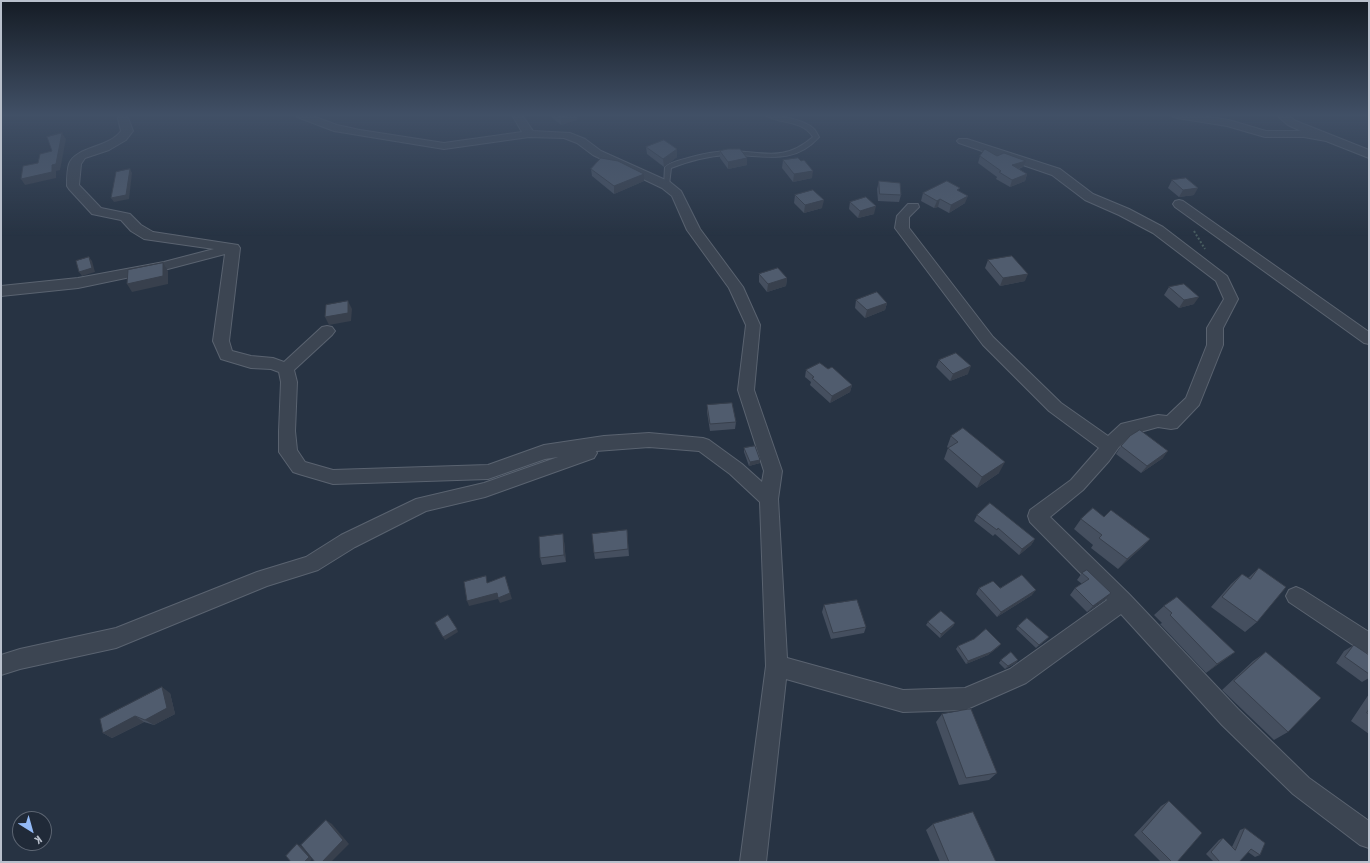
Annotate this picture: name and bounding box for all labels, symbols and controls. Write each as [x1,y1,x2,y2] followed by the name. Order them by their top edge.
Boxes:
[12,811,52,851] north arrow
[33,833,44,846] text: K

